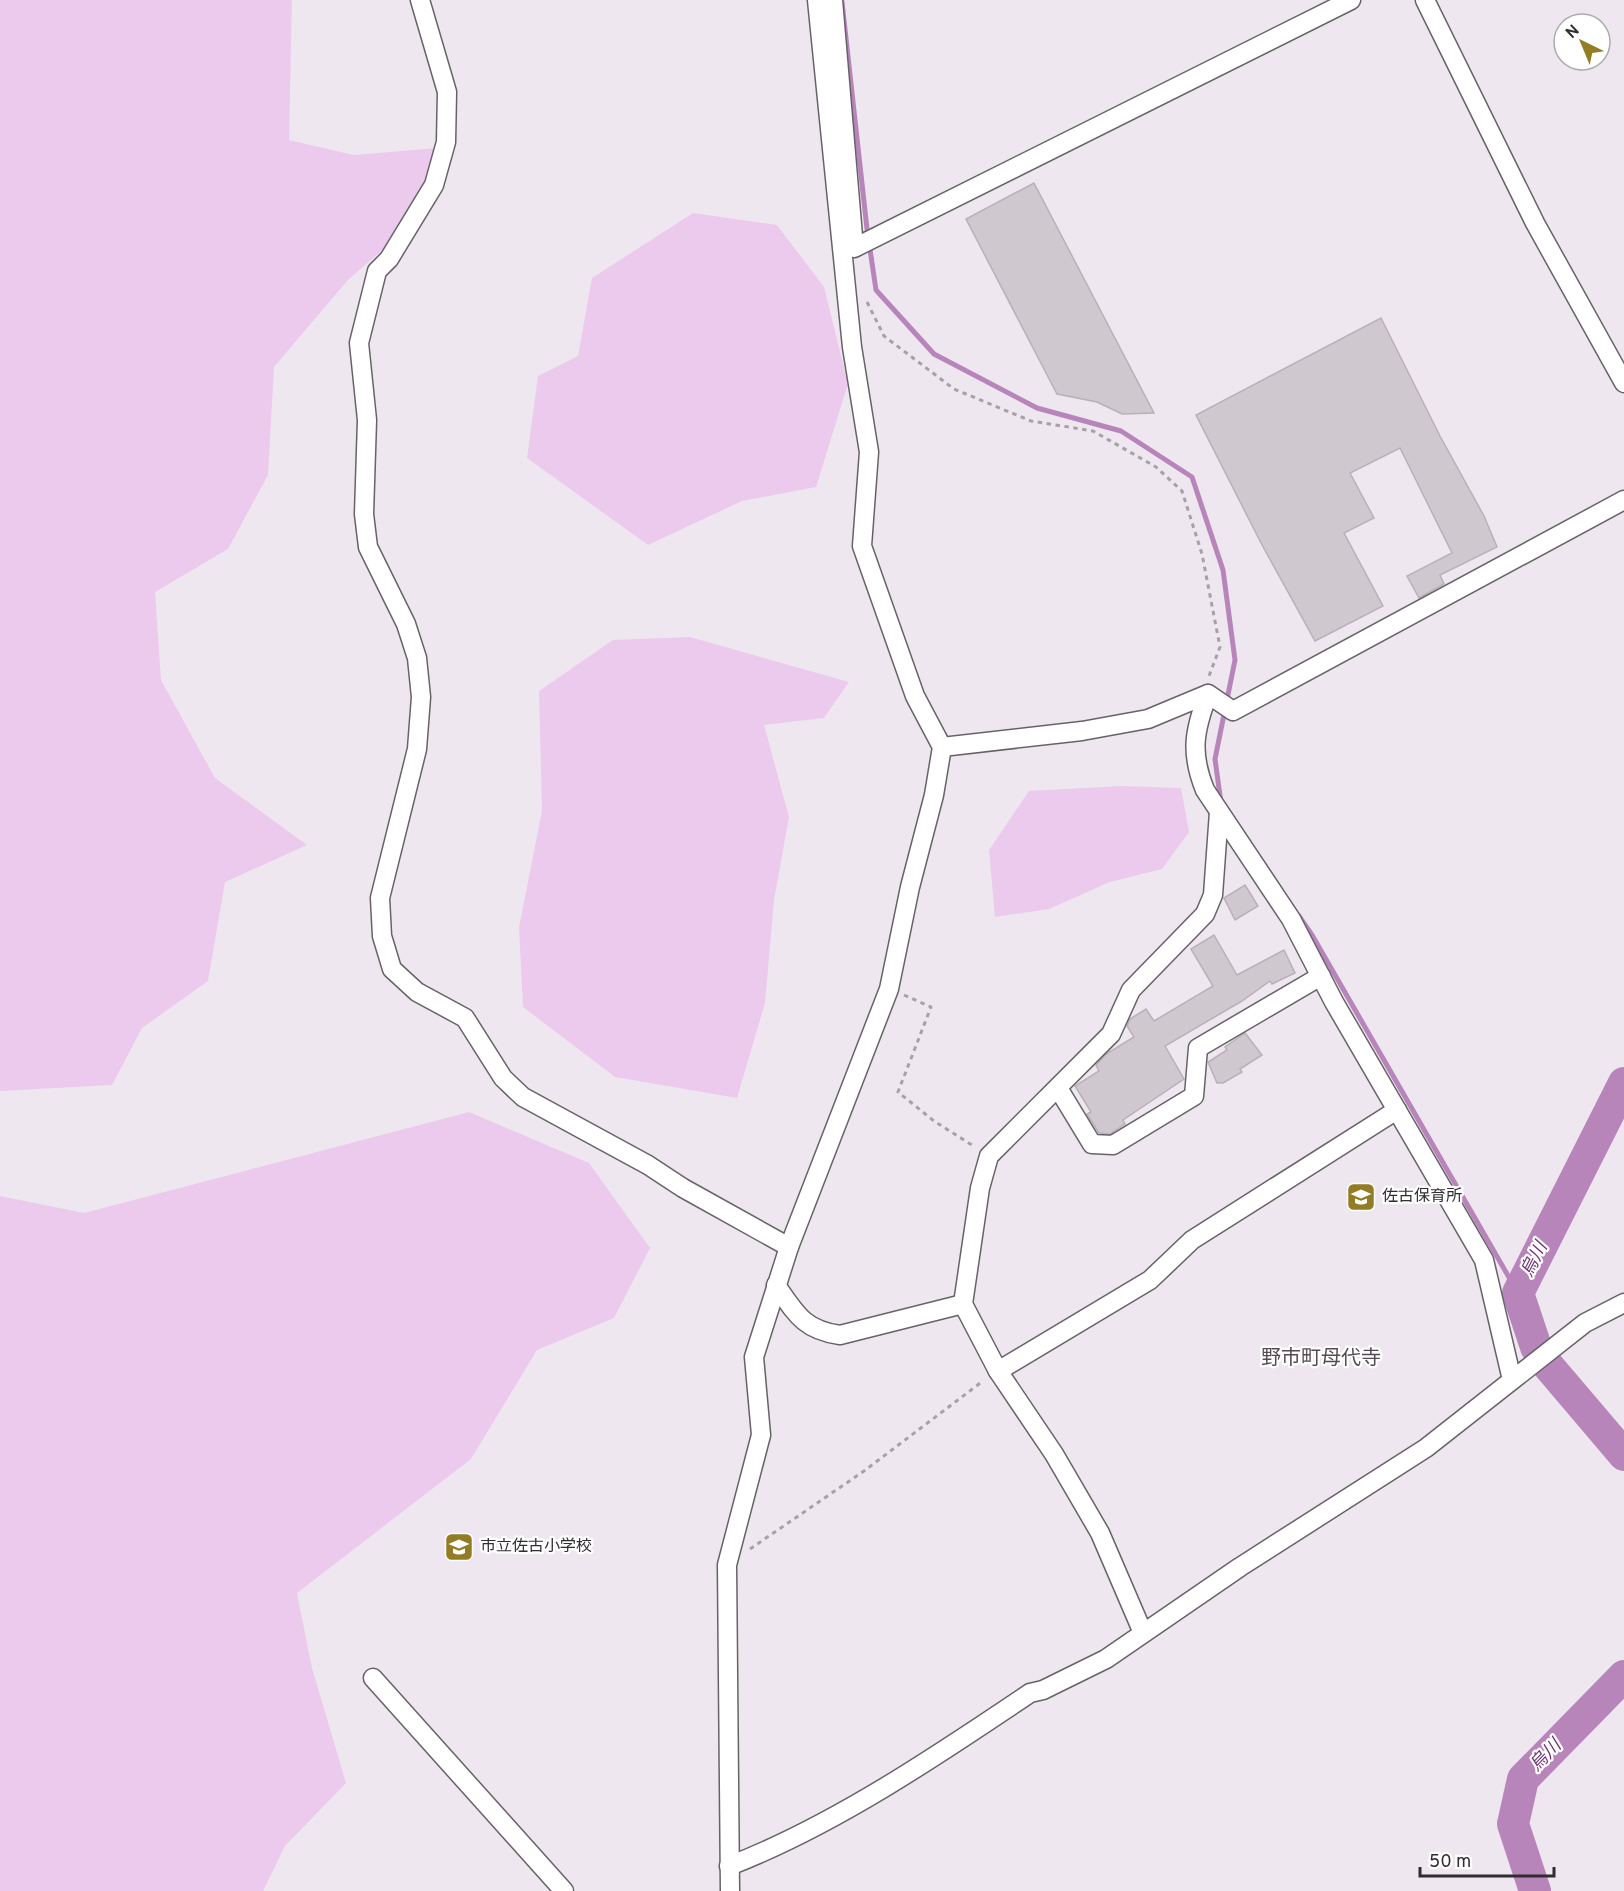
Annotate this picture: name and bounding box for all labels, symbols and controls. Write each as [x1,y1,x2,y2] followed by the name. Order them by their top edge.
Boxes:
[1552,12,1612,72] north arrow
[1562,21,1584,44] text: N
[1345,1181,1377,1213] school or university icon: 佐古保育所
[1382,1187,1462,1207] place label: 佐古保育所
[1517,1237,1554,1281] water label: 烏川
[1261,1346,1381,1372] district label: 野市町母代寺
[443,1531,475,1563] school or university icon: 市立佐古小学校
[480,1537,592,1557] place label: 市立佐古小学校
[1525,1734,1568,1777] water label: 烏川
[1420,1840,1554,1878] scale bar
[1429,1851,1471,1874] text: 50 m

